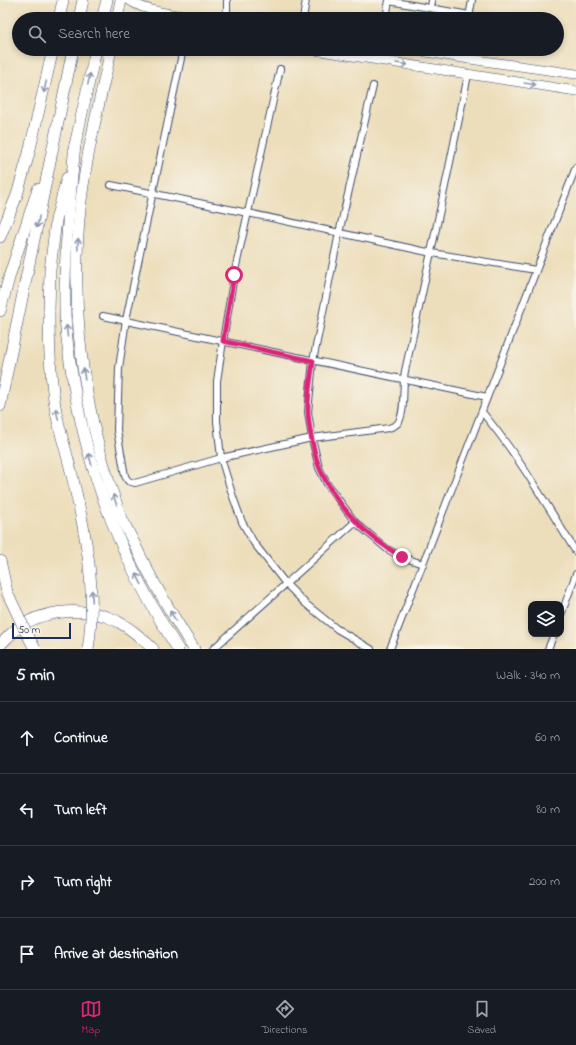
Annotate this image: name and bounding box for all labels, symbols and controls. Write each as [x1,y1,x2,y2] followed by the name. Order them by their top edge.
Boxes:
[12,12,564,56] search box
[26,23,48,45] icon: search
[58,23,130,45] text: Search here
[395,60,408,68] one-way arrow
[86,73,94,86] one-way arrow
[40,80,48,93] one-way arrow
[523,80,536,88] one-way arrow
[33,215,41,228] one-way arrow
[75,238,82,251] one-way arrow
[225,266,243,284] route start
[63,325,70,338] one-way arrow
[80,368,88,381] one-way arrow
[52,408,60,421] one-way arrow
[86,452,93,465] one-way arrow
[111,493,118,506] one-way arrow
[393,548,411,566] route end
[135,573,142,585] one-way arrow
[88,590,95,603] one-way arrow
[528,601,564,637] map controls
[528,601,564,637] button: layers
[169,611,177,622] one-way arrow
[12,621,71,640] scale bar
[18,622,40,638] text: 50 m
[16,663,55,688] text: 5 min
[496,666,560,685] text: Walk · 340 m
[16,727,38,749] icon: ahead
[54,727,108,749] text: Continue
[535,728,560,747] text: 60 m
[16,799,38,821] icon: left
[54,799,107,821] text: Turn left
[536,800,560,819] text: 80 m
[16,871,38,893] icon: right
[54,871,112,893] text: Turn right
[529,872,560,891] text: 200 m
[16,943,38,965] icon: arrive
[54,943,178,965] text: Arrive at destination
[80,998,102,1038] tab: Map
[262,998,307,1038] tab: Directions
[467,998,496,1038] tab: Saved

